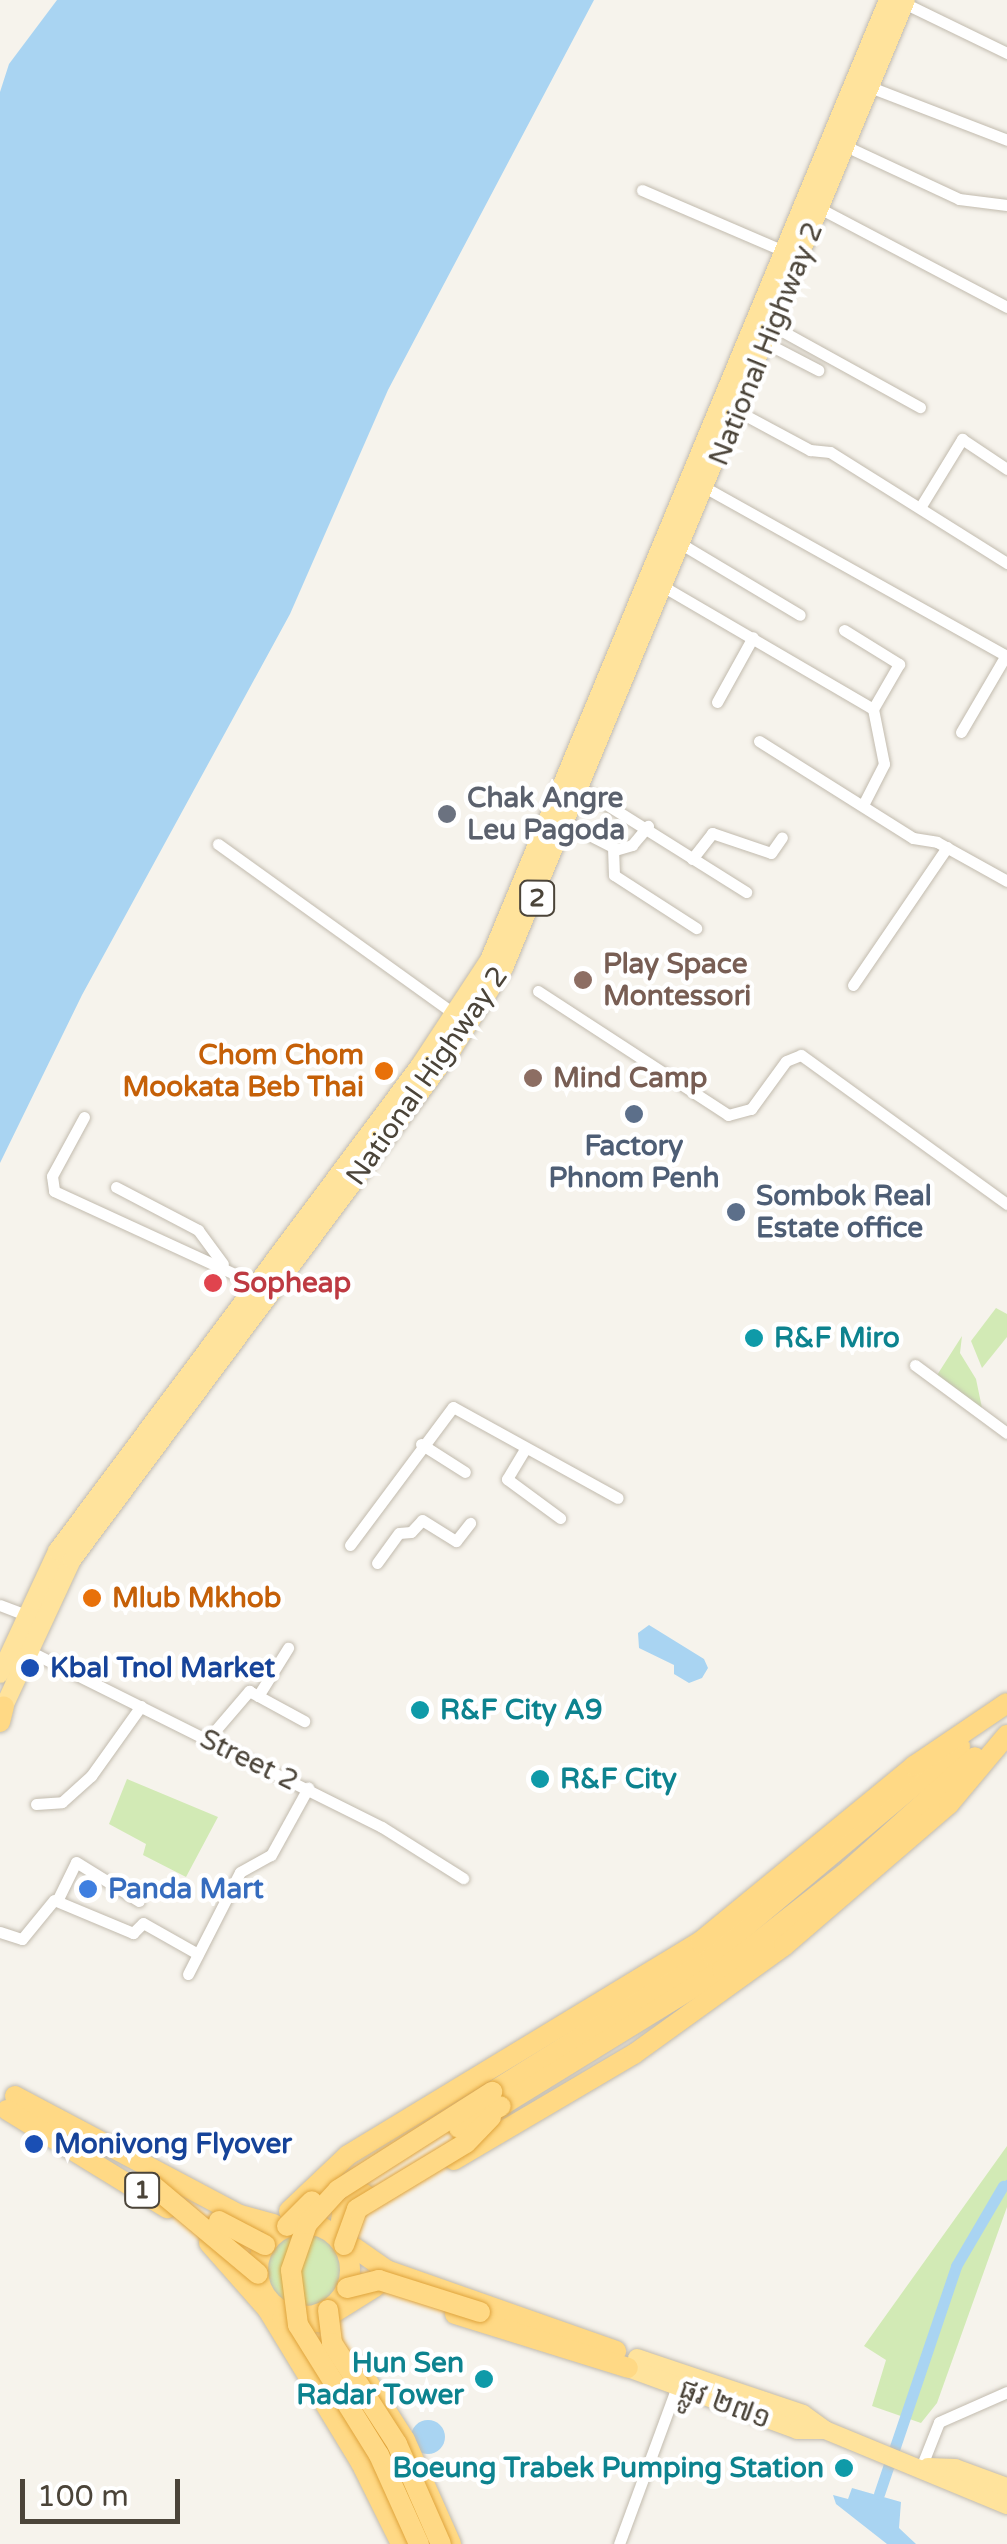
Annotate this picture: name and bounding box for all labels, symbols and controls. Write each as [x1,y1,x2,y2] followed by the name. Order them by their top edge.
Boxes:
[702,217,830,471] street label: National Highway 2
[467,781,625,847] place label: Chak Angre Leu Pagoda
[436,803,458,825] marker: Chak Angre Leu Pagoda
[517,878,557,918] road number: 2
[603,947,751,1013] place label: Play Space Montessori
[339,960,515,1192] street label: National Highway 2
[572,969,594,991] marker: Play Space Montessori
[123,1038,364,1104] place label: Chom Chom Mookata Beb Thai
[373,1060,395,1082] marker: Chom Chom Mookata Beb Thai
[553,1061,707,1095] place label: Mind Camp
[522,1067,544,1089] marker: Mind Camp
[623,1103,645,1125] marker: Factory Phnom Penh
[548,1129,720,1195] place label: Factory Phnom Penh
[756,1179,932,1245] place label: Sombok Real Estate office
[725,1201,747,1223] marker: Sombok Real Estate office
[233,1266,351,1300] place label: Sopheap
[202,1272,224,1294] marker: Sopheap
[774,1321,900,1355] place label: R&F Miro
[743,1327,765,1349] marker: R&F Miro
[112,1581,282,1615] place label: Mlub Mkhob
[81,1587,103,1609] marker: Mlub Mkhob
[50,1651,275,1685] place label: Kbal Tnol Market
[19,1657,41,1679] marker: Kbal Tnol Market
[440,1693,603,1727] place label: R&F City A9
[409,1699,431,1721] marker: R&F City A9
[194,1722,304,1798] street label: Street 2
[560,1762,677,1796] place label: R&F City
[529,1768,551,1790] marker: R&F City
[108,1872,264,1906] place label: Panda Mart
[77,1878,99,1900] marker: Panda Mart
[54,2127,292,2161] place label: Monivong Flyover
[23,2133,45,2155] marker: Monivong Flyover
[122,2170,162,2210] road number: 1
[296,2346,464,2412] place label: Hun Sen Radar Tower
[473,2368,495,2390] marker: Hun Sen Radar Tower
[675,2372,775,2436] street label: ផ្លូវ ២៧១
[392,2451,824,2485] place label: Boeung Trabek Pumping Station
[833,2457,855,2479] marker: Boeung Trabek Pumping Station
[25,2459,185,2521] scale bar
[37,2478,129,2515] text: 100 m

